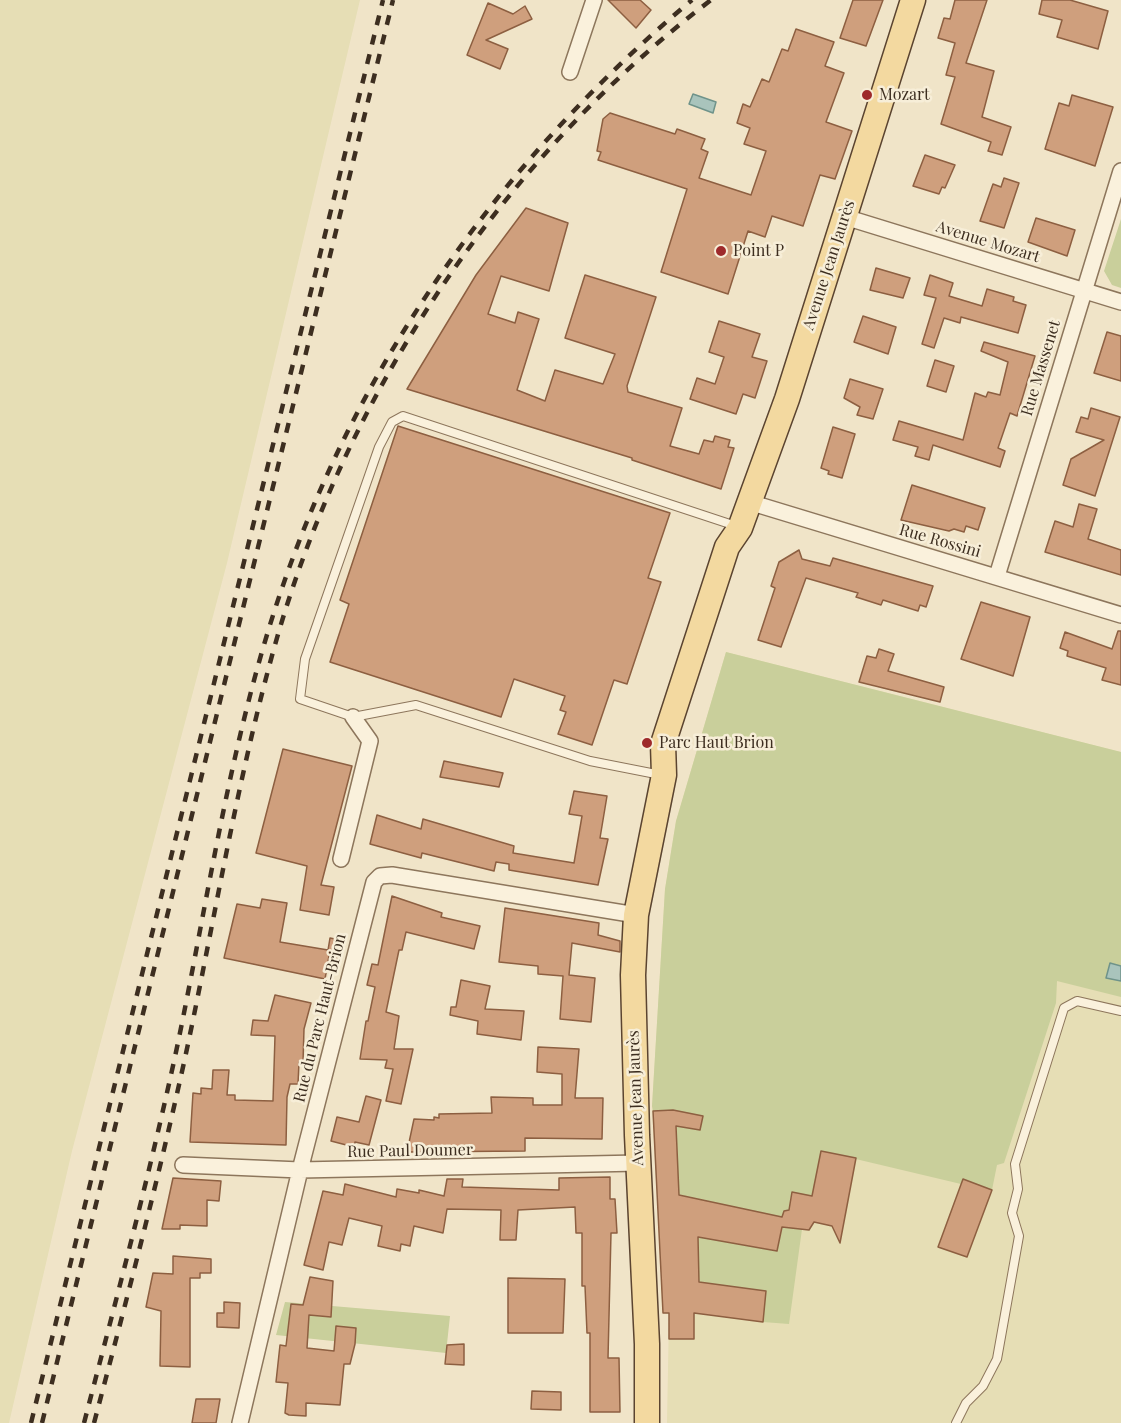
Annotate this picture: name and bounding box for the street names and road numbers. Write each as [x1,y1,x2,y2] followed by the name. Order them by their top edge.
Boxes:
[799,198,859,332] street label: Avenue Jean Jaurès
[934,217,1042,267] street label: Avenue Mozart
[1017,318,1065,418] street label: Rue Massenet
[897,520,983,562] street label: Rue Rossini
[290,932,350,1104] street label: Rue du Parc Haut-Brion
[624,1030,648,1166] street label: Avenue Jean Jaurès
[347,1140,473,1162] street label: Rue Paul Doumer

